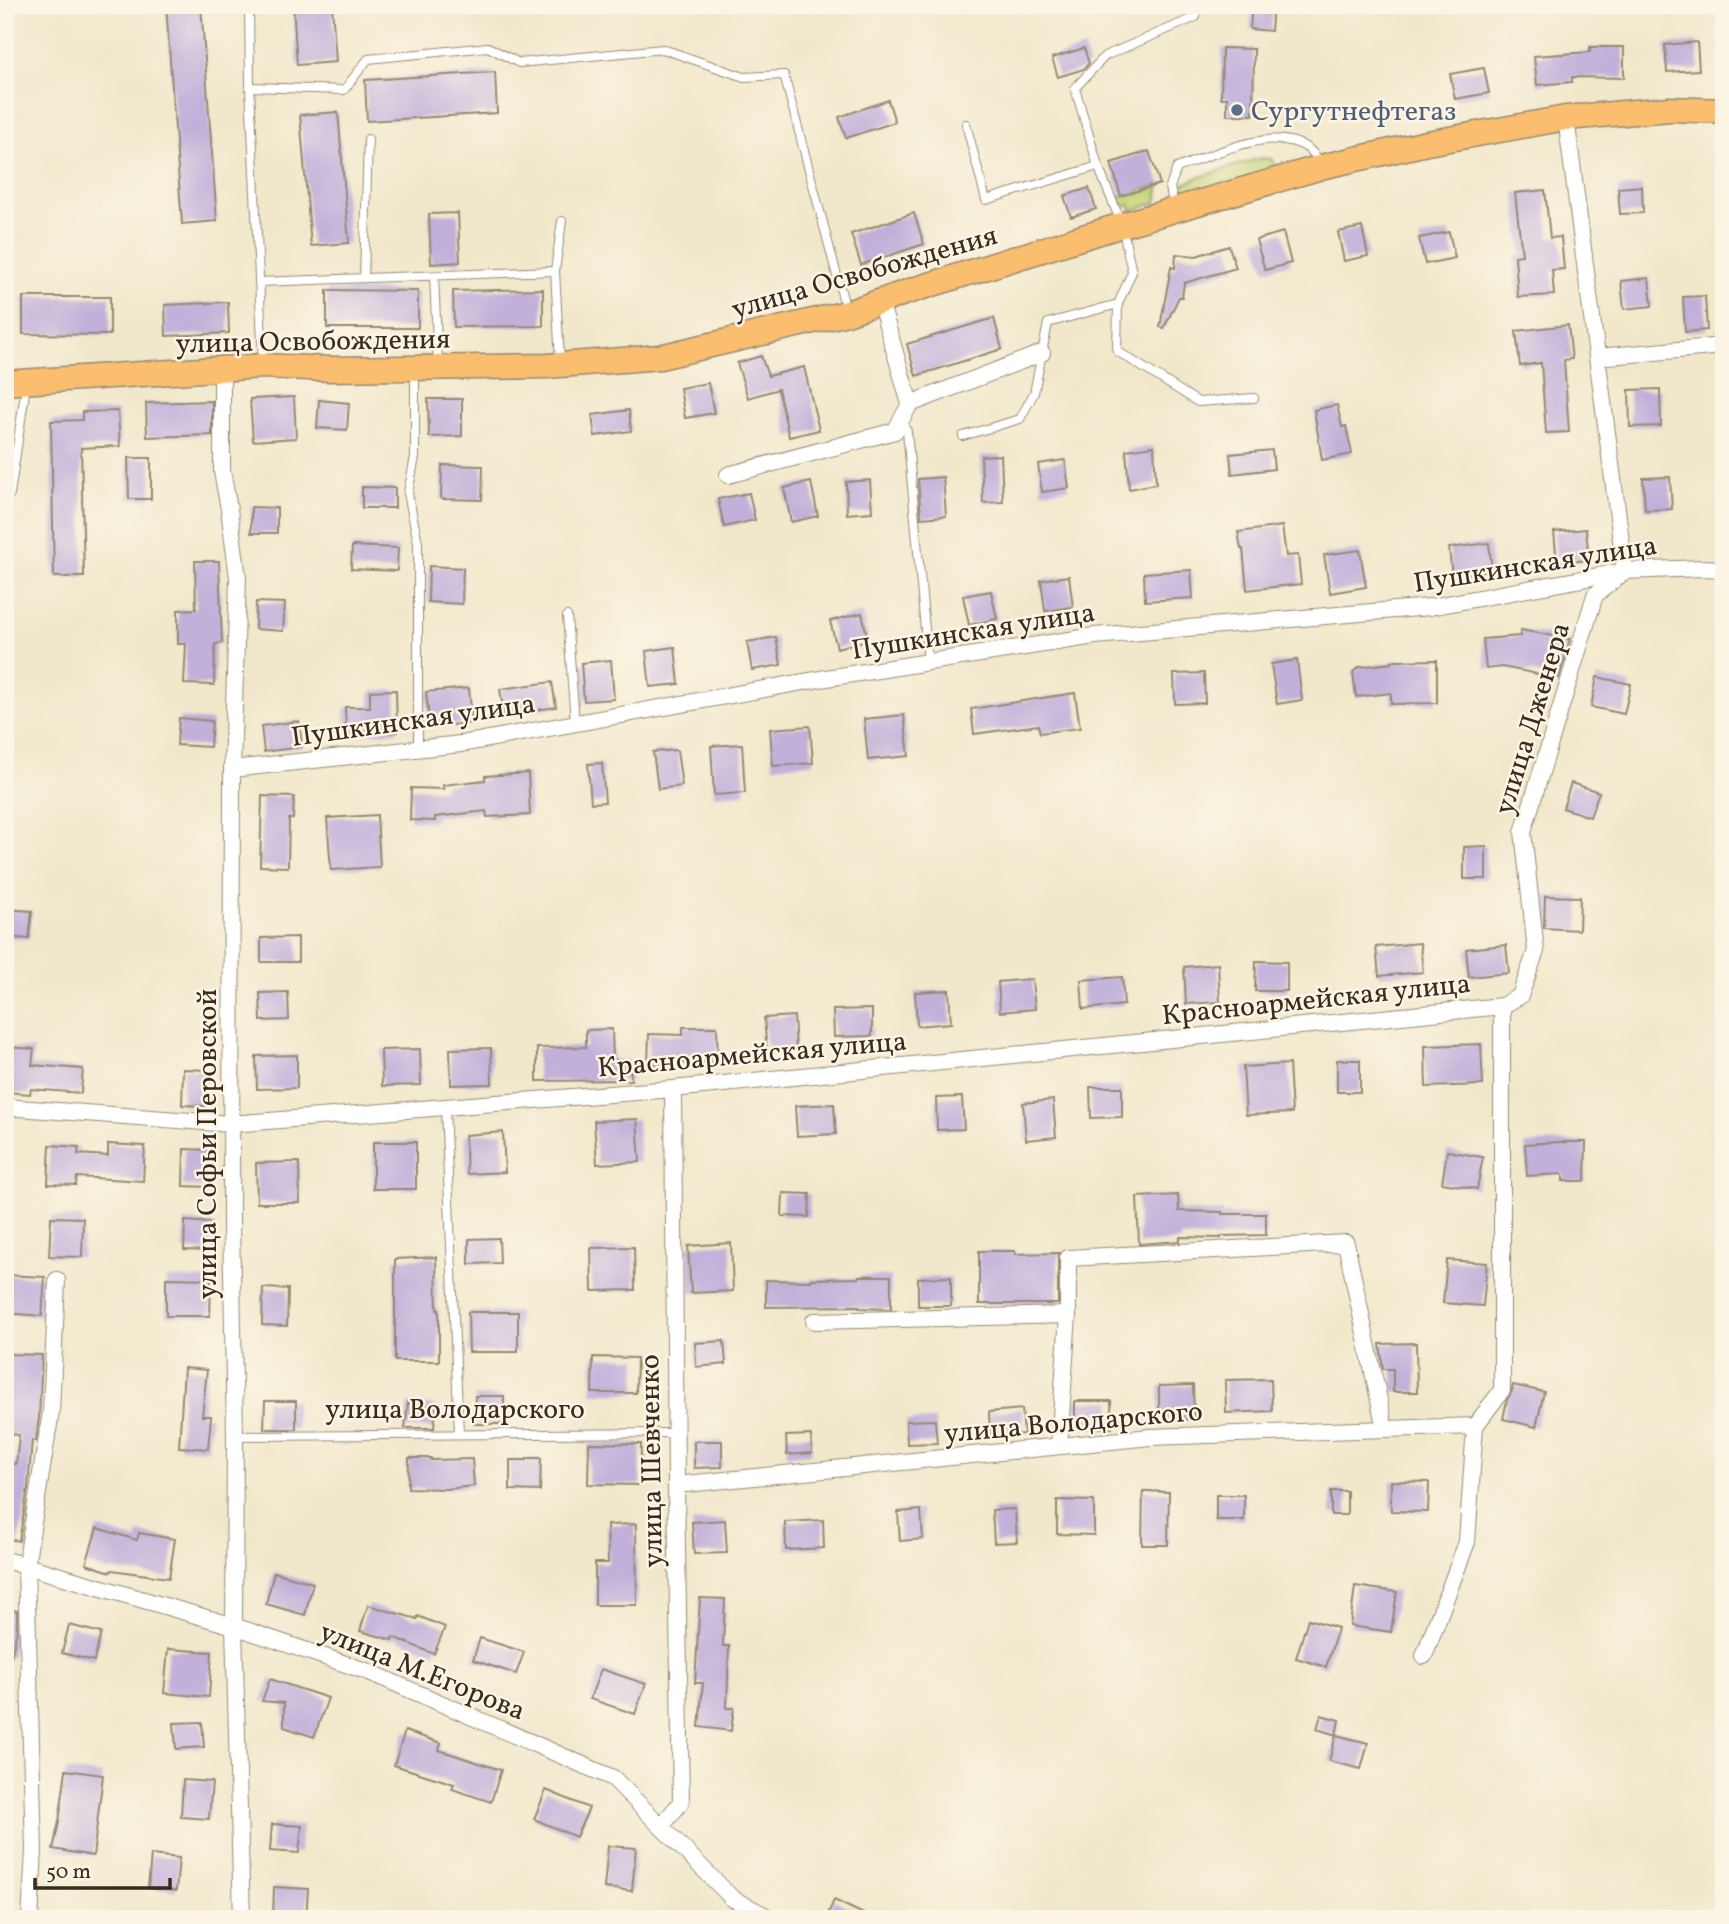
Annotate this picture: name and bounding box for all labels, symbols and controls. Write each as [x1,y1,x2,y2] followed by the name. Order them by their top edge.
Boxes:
[1251,93,1456,132] place label: Сургутнефтегаз
[1229,102,1245,118] marker: Сургутнефтегаз
[727,217,1002,330] street label: улица Освобождения
[175,321,451,364] street label: улица Освобождения
[1411,527,1660,604] street label: Пушкинская улица
[849,594,1098,671] street label: Пушкинская улица
[1486,618,1581,820] street label: улица Дженера
[289,685,538,758] street label: Пушкинская улица
[1160,965,1473,1036] street label: Красноармейская улица
[189,989,228,1299] street label: улица Софьи Перовской
[596,1023,909,1088] street label: Красноармейская улица
[631,1354,674,1568] street label: улица Шевченко
[325,1391,585,1430] street label: улица Володарского
[942,1393,1204,1454] street label: улица Володарского
[313,1613,531,1731] street label: улица М.Егорова
[35,1847,170,1891] scale bar
[46,1858,91,1887] text: 50 m

